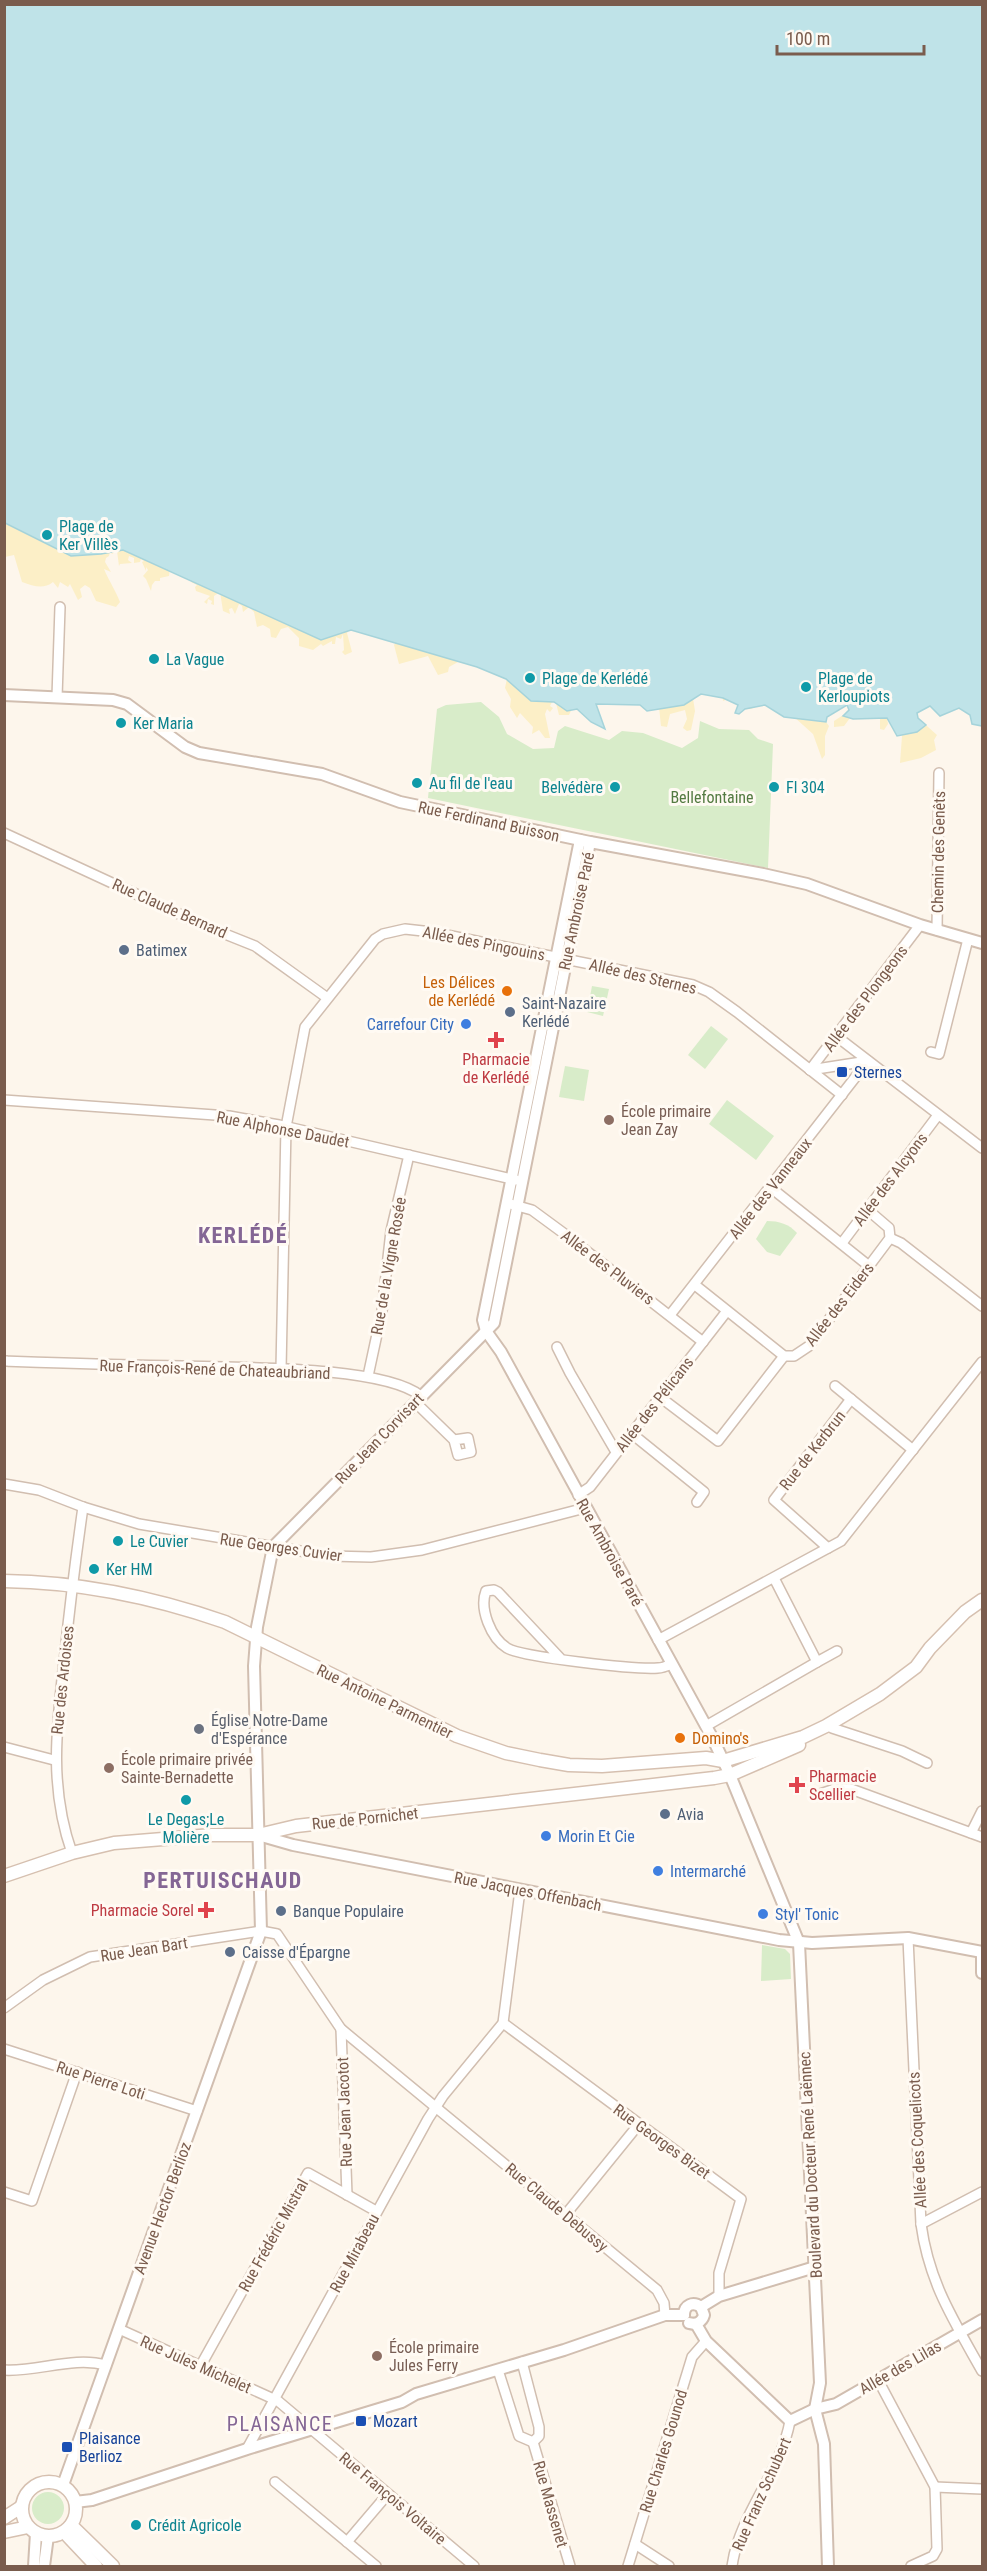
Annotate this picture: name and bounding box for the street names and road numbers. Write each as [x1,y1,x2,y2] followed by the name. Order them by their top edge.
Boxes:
[928,791,949,913] street label: Chemin des Genêts
[416,797,561,846] street label: Rue Ferdinand Buisson
[555,850,598,972] street label: Rue Ambroise Paré
[109,875,230,942] street label: Rue Claude Bernard
[421,922,547,965] street label: Allée des Pingouins
[819,941,912,1055] street label: Allée des Plongeons
[587,955,698,998] street label: Allée des Sternes
[215,1107,351,1152] street label: Rue Alphonse Daudet
[849,1129,932,1230] street label: Allée des Alcyons
[725,1134,816,1243] street label: Allée des Vanneaux
[367,1196,410,1337] street label: Rue de la Vigne Rosée
[557,1226,658,1309] street label: Allée des Pluviers
[801,1259,878,1350] street label: Allée des Eiders
[611,1353,697,1456] street label: Allée des Pélicans
[99,1356,331,1383] street label: Rue François-René de Chateaubriand
[331,1389,428,1488] street label: Rue Jean Corvisart
[775,1407,849,1494] street label: Rue de Kerbrun
[572,1495,647,1609] street label: Rue Ambroise Paré
[219,1530,343,1565] street label: Rue Georges Cuvier
[47,1625,78,1735] street label: Rue des Ardoises
[314,1660,456,1743] street label: Rue Antoine Parmentier
[311,1803,419,1834] street label: Rue de Pornichet
[453,1868,603,1915] street label: Rue Jacques Offenbach
[99,1933,189,1966] street label: Rue Jean Bart
[795,2051,826,2279] street label: Boulevard du Docteur René Laënnec
[333,2056,356,2167] street label: Rue Jean Jacotot
[54,2057,148,2104] street label: Rue Pierre Loti
[904,2071,931,2209] street label: Allée des Coquelicots
[610,2100,714,2183] street label: Rue Georges Bizet
[130,2140,195,2277] street label: Avenue Hector Berlioz
[501,2159,612,2256] street label: Rue Claude Debussy
[235,2176,312,2295] street label: Rue Frédéric Mistral
[326,2211,383,2296] street label: Rue Mirabeau
[137,2332,254,2398] street label: Rue Jules Michelet
[856,2336,945,2399] street label: Allée des Lilas
[636,2387,691,2515] street label: Rue Charles Gounod
[728,2434,795,2554] street label: Rue Franz Schubert
[335,2448,450,2549] street label: Rue François Voltaire
[529,2459,572,2550] street label: Rue Massenet

